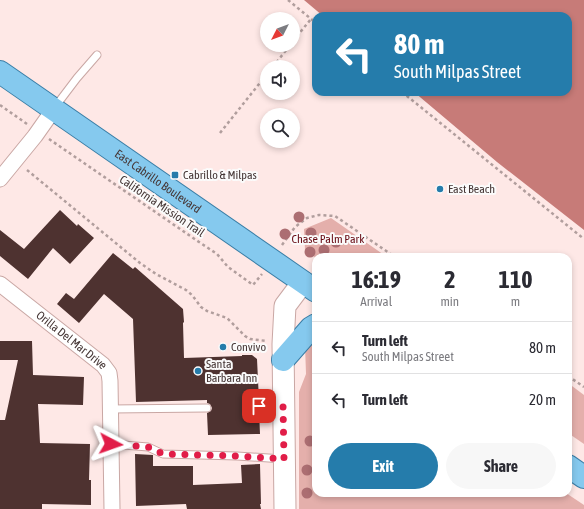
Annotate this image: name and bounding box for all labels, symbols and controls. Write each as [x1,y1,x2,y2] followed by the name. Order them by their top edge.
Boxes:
[260,12,300,52] north arrow
[260,12,300,148] map controls
[328,28,380,80] icon: left
[394,28,444,60] text: 80 m
[260,60,300,100] button: sound
[394,61,521,82] text: South Milpas Street
[260,108,300,148] button: search
[112,147,204,216] street label: East Cabrillo Boulevard
[183,168,257,182] place label: Cabrillo & Milpas
[170,170,180,180] marker: Cabrillo & Milpas
[117,172,208,240] street label: California Mission Trail
[448,182,495,196] place label: East Beach
[435,184,445,194] marker: East Beach
[292,232,365,246] park label: Chase Palm Park
[352,266,401,293] text: 16:19
[444,266,455,293] text: 2
[499,266,532,293] text: 110
[360,294,392,309] text: Arrival
[440,294,459,309] text: min
[511,294,520,309] text: m
[33,308,110,372] street label: Orilla Del Mar Drive
[362,332,408,349] text: Turn left
[328,337,350,359] icon: left
[529,339,556,356] text: 80 m
[231,340,266,354] place label: Convivo
[218,342,228,352] marker: Convivo
[362,349,454,364] text: South Milpas Street
[206,357,257,385] place label: Santa Barbara Inn
[193,366,203,376] marker: Santa Barbara Inn
[242,389,276,423] pin
[328,389,350,411] icon: left
[362,391,408,408] text: Turn left
[529,391,556,408] text: 20 m
[248,395,270,417] icon: arrive
[90,423,132,465] position arrow
[328,443,438,489] button: Exit
[446,443,556,489] button: Share

